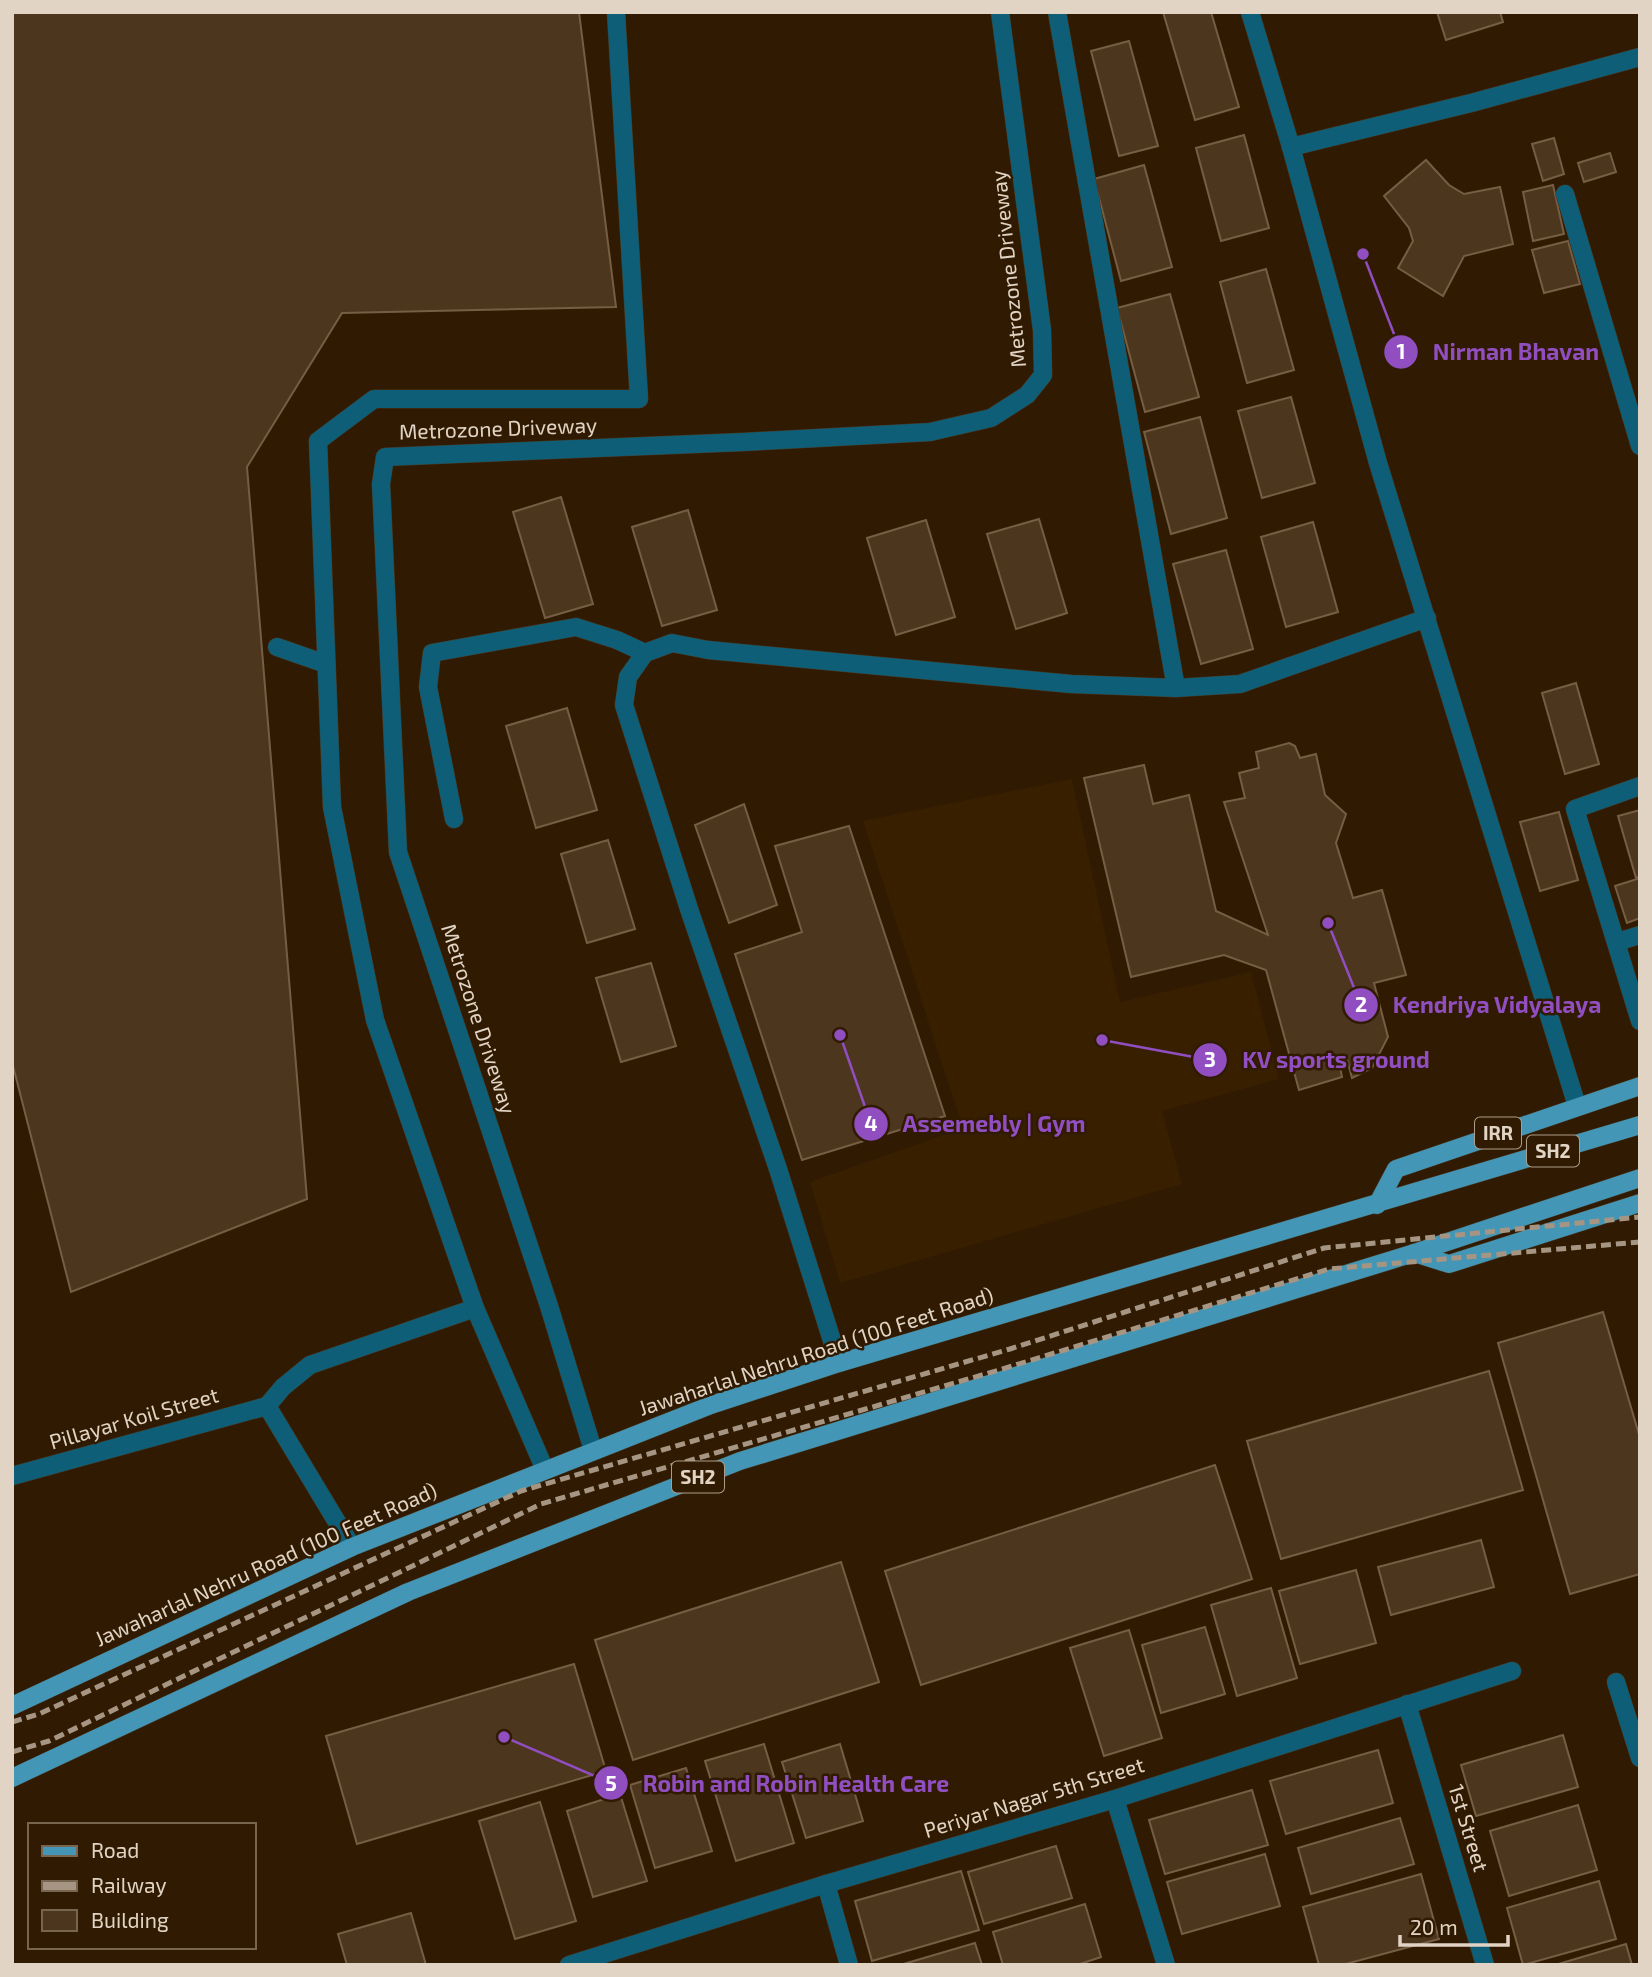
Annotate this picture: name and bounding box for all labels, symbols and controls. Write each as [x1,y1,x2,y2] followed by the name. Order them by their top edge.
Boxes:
[985,169,1030,369] street label: Metrozone Driveway
[1384,330,1613,374] callout: Nirman Bhavan
[1433,337,1599,365] text: Nirman Bhavan
[1396,338,1406,363] text: 1
[398,412,597,443] street label: Metrozone Driveway
[437,920,522,1117] street label: Metrozone Driveway
[1343,983,1616,1027] callout: Kendriya Vidyalaya
[1393,990,1601,1018] text: Kendriya Vidyalaya
[1355,991,1367,1016] text: 2
[1193,1038,1444,1082] callout: KV sports ground
[1242,1045,1430,1073] text: KV sports ground
[1204,1046,1216,1071] text: 3
[853,1102,1100,1146] callout: Assemebly | Gym
[903,1109,1085,1137] text: Assemebly | Gym
[864,1110,878,1135] text: 4
[1475,1118,1521,1148] road number: IRR
[1527,1135,1579,1166] road number: SH2
[635,1281,996,1420] street label: Jawaharlal Nehru Road (100 Feet Road)
[46,1381,221,1454] street label: Pillayar Koil Street
[672,1462,724,1492] road number: SH2
[91,1477,440,1651] street label: Jawaharlal Nehru Road (100 Feet Road)
[920,1751,1147,1842] street label: Periyar Nagar 5th Street
[593,1761,963,1805] callout: Robin and Robin Health Care
[643,1769,949,1797] text: Robin and Robin Health Care
[605,1770,617,1795] text: 5
[1444,1781,1495,1874] street label: 1st Street
[28,1823,256,1949] legend
[91,1837,139,1862] text: Road
[91,1872,167,1897] text: Railway
[1400,1904,1508,1948] scale bar
[91,1907,169,1932] text: Building
[1410,1914,1458,1939] text: 20 m

